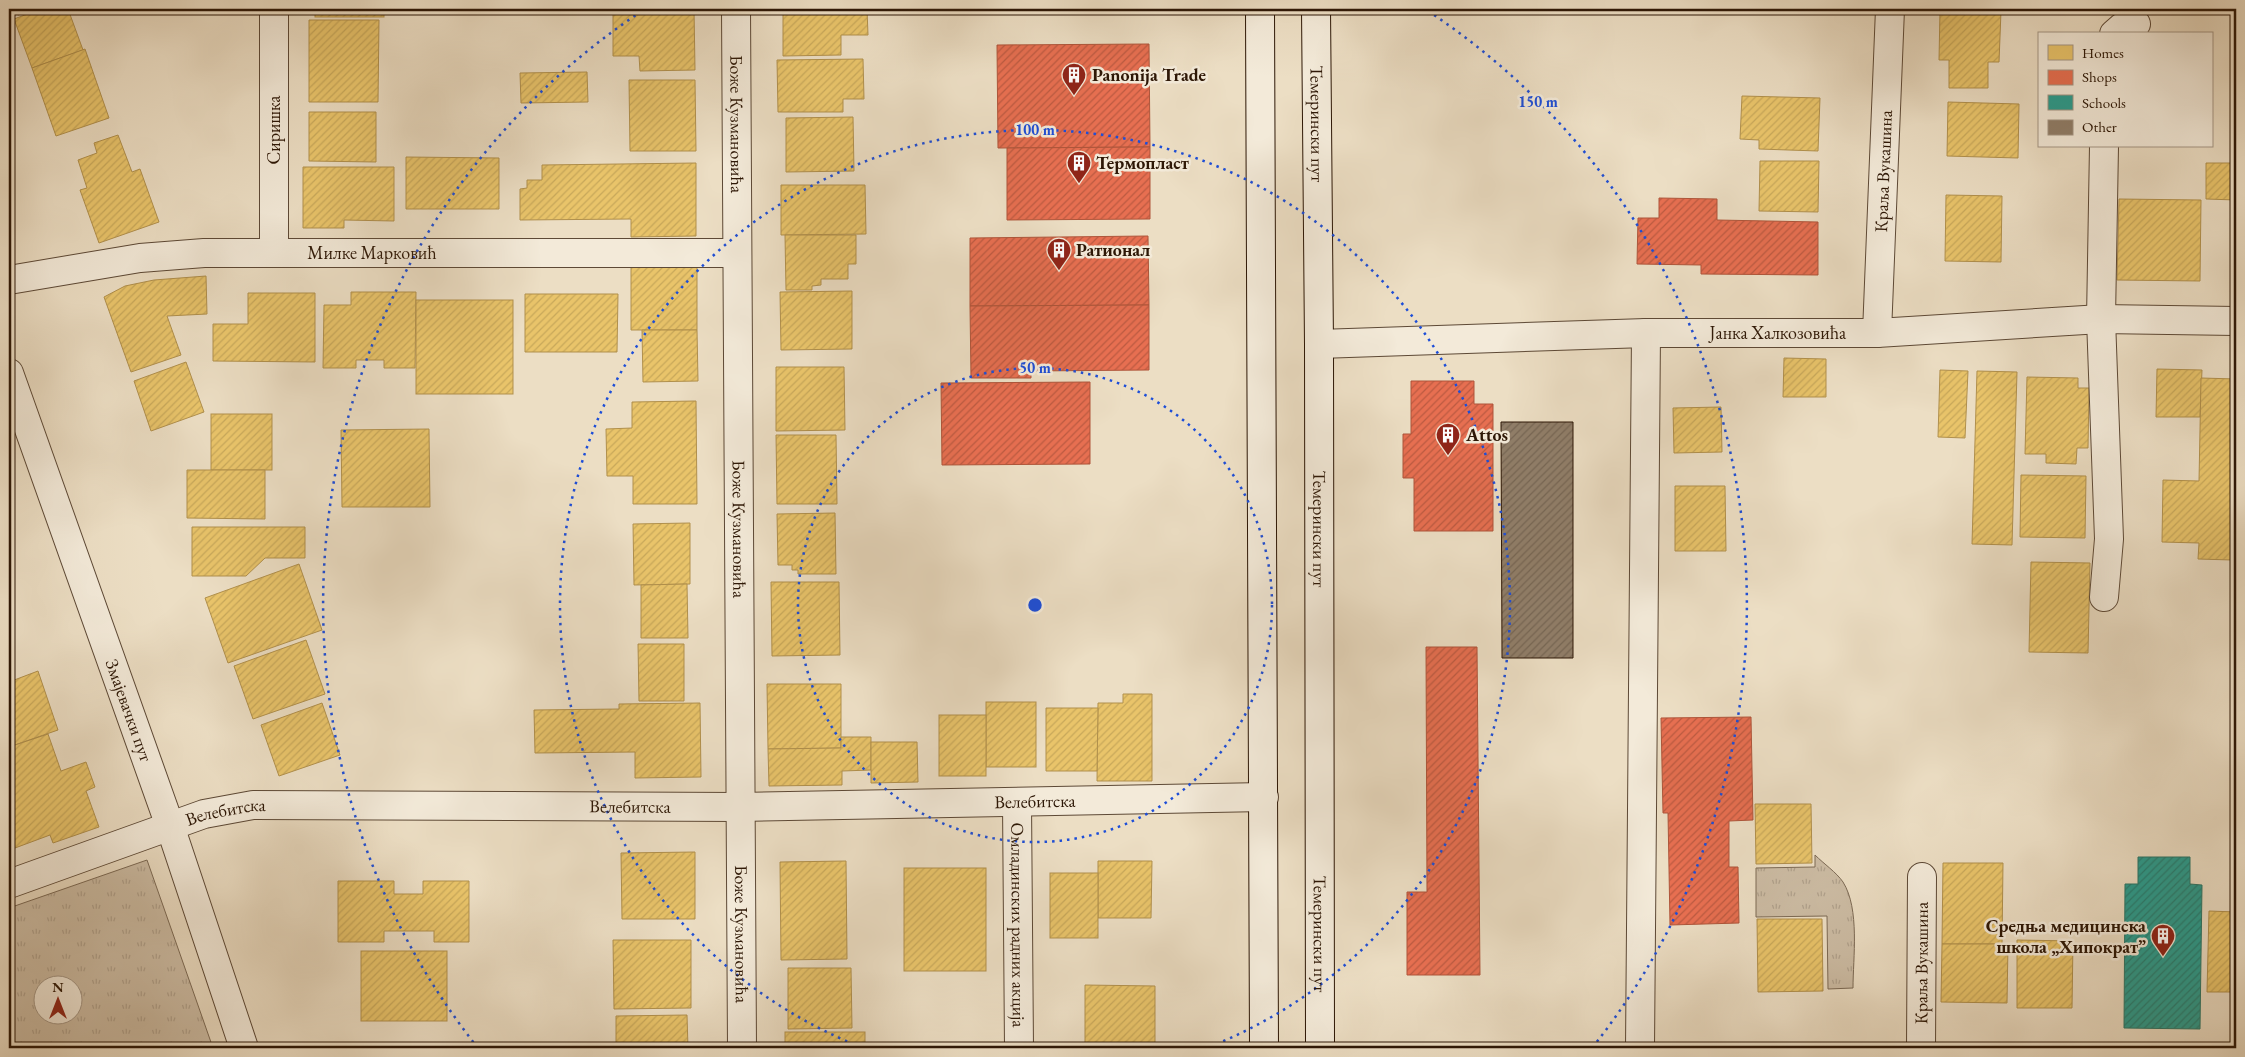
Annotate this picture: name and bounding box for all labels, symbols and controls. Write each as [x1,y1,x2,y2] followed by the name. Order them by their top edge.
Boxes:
[2038,32,2212,148] legend
[2082,43,2124,62] text: Homes
[725,55,749,194] street label: Боже Кузмановића
[1061,62,1087,96] building icon: Panonija Trade
[1092,63,1206,86] place label: Panonija Trade
[1306,65,1330,183] street label: Темерински пут
[2082,67,2117,86] text: Shops
[1518,92,1558,111] text: 150 m
[2082,93,2126,112] text: Schools
[262,95,285,165] street label: Сиришка
[1869,109,1897,233] street label: Краља Вукашина
[2082,117,2117,136] text: Other
[1015,120,1055,139] text: 100 m
[1066,150,1092,184] building icon: Термопласт
[1096,151,1189,174] place label: Термопласт
[1046,237,1072,271] building icon: Ратионал
[1076,238,1150,261] place label: Ратионал
[307,241,437,264] street label: Милке Марковић
[1707,321,1847,344] street label: Јанка Халкозовића
[1019,358,1051,377] text: 50 m
[1435,422,1461,456] building icon: Attos
[1465,423,1508,446] place label: Attos
[728,460,751,599] street label: Боже Кузмановића
[1308,471,1331,588] street label: Темерински пут
[1026,596,1044,614] centre of rings
[101,656,158,765] street label: Змајевачки пут
[994,789,1077,813] street label: Велебитска
[182,793,267,831] street label: Велебитска
[589,794,672,818] street label: Велебитска
[1006,822,1031,1028] street label: Омладинских радних акција
[730,865,754,1004] street label: Боже Кузмановића
[1309,876,1332,993] street label: Темерински пут
[1909,901,1933,1024] street label: Краља Вукашина
[1986,914,2146,958] place label: Средња медицинска школа „Хипократ”
[2150,923,2176,957] building icon: Средња медицинска школа „Хипократ”
[32,974,82,1024] north arrow
[52,978,64,996] text: N

